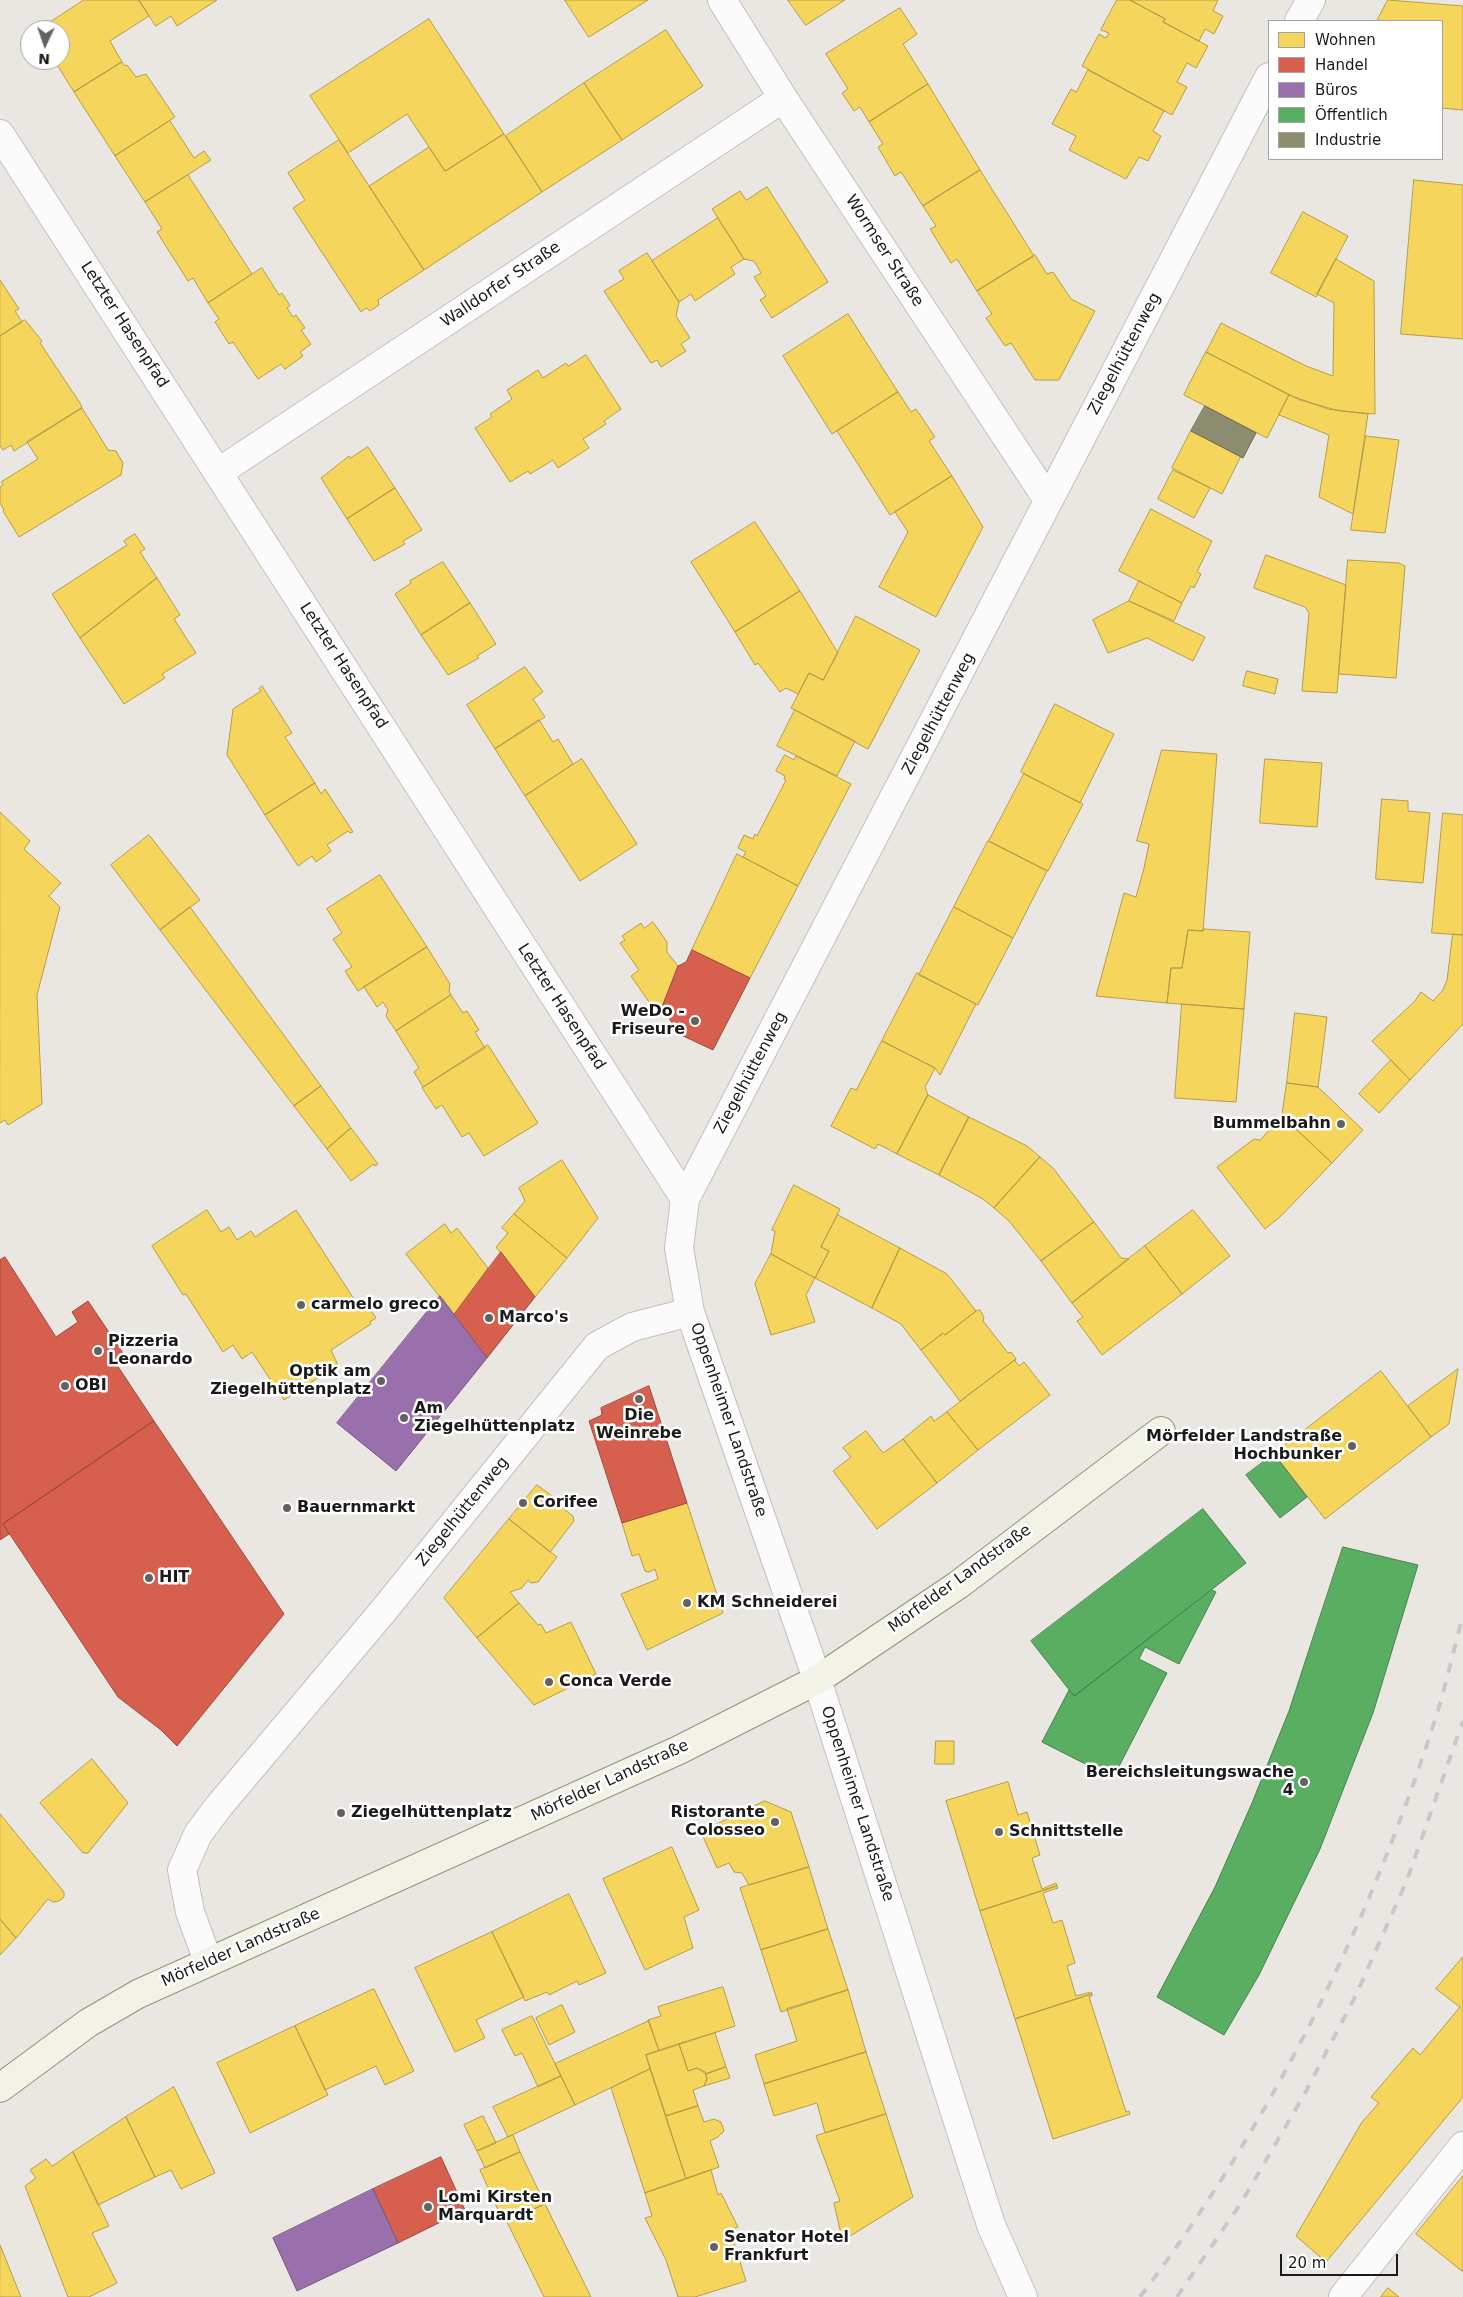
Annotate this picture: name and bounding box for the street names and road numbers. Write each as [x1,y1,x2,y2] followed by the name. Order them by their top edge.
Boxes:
[841,192,927,310] street label: Wormser Straße
[438,238,564,332] street label: Walldorfer Straße
[76,258,172,392] street label: Letzter Hasenpfad
[1085,290,1165,418] street label: Ziegelhüttenweg
[295,599,391,733] street label: Letzter Hasenpfad
[899,650,979,778] street label: Ziegelhüttenweg
[513,940,609,1074] street label: Letzter Hasenpfad
[711,1009,791,1137] street label: Ziegelhüttenweg
[686,1320,770,1520] street label: Oppenheimer Landstraße
[413,1453,513,1571] street label: Ziegelhüttenweg
[885,1521,1035,1637] street label: Mörfelder Landstraße
[816,1704,898,1904] street label: Oppenheimer Landstraße
[528,1736,692,1826] street label: Mörfelder Landstraße
[159,1904,323,1992] street label: Mörfelder Landstraße

